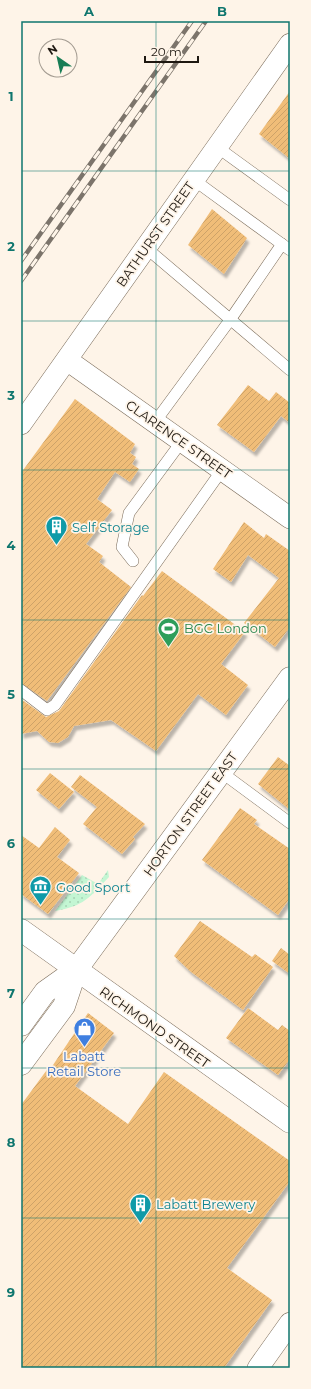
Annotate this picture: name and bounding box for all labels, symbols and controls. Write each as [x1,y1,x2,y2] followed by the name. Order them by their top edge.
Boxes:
[83,3,95,19] text: A
[217,3,227,19] text: B
[38,38,78,78] north arrow
[145,38,198,64] scale bar
[45,41,60,58] text: N
[151,44,182,59] text: 20 m
[8,88,14,104] text: 1
[113,178,198,290] street label: BATHURST STREET
[7,238,15,254] text: 2
[6,387,15,403] text: 3
[123,396,236,482] street label: CLARENCE STREET
[43,514,69,547] building icon: Self Storage
[72,519,150,535] place label: Self Storage
[7,537,16,553] text: 4
[156,615,182,648] sports icon: BGC London
[184,620,267,636] place label: BGC London
[7,686,15,702] text: 5
[140,748,241,879] street label: HORTON STREET EAST
[7,835,16,851] text: 6
[27,874,53,907] museum icon: Good Sport
[56,879,130,895] place label: Good Sport
[97,983,214,1071] street label: RICHMOND STREET
[7,985,15,1001] text: 7
[71,1015,97,1048] shop icon: Labatt Retail Store
[47,1048,121,1079] place label: Labatt Retail Store
[7,1134,16,1150] text: 8
[127,1191,153,1224] building icon: Labatt Brewery
[156,1196,256,1212] place label: Labatt Brewery
[7,1284,15,1300] text: 9

